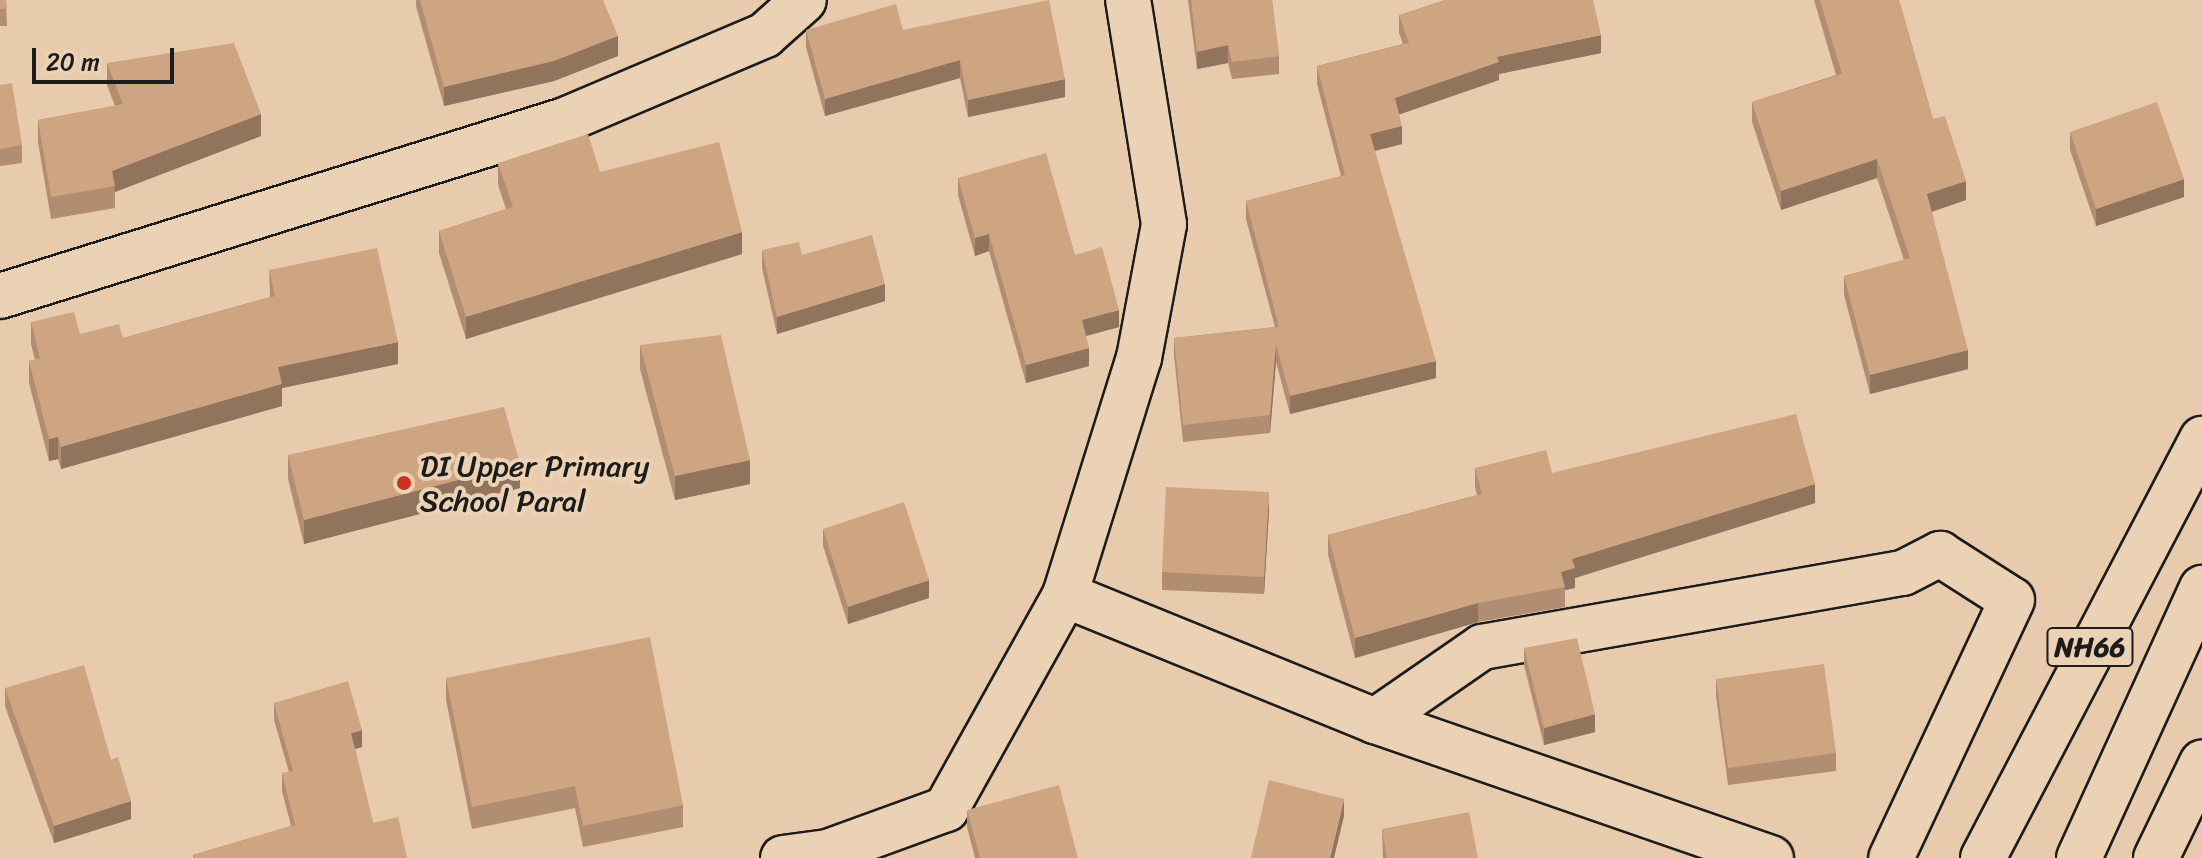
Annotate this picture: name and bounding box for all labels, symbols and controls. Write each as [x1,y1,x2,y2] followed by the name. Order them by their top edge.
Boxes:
[36,32,178,82] scale bar
[46,41,100,83] text: 20 m
[420,448,649,518] place label: DI Upper Primary School Paral
[395,474,413,492] marker: DI Upper Primary School Paral
[2046,623,2134,671] road number: NH66

